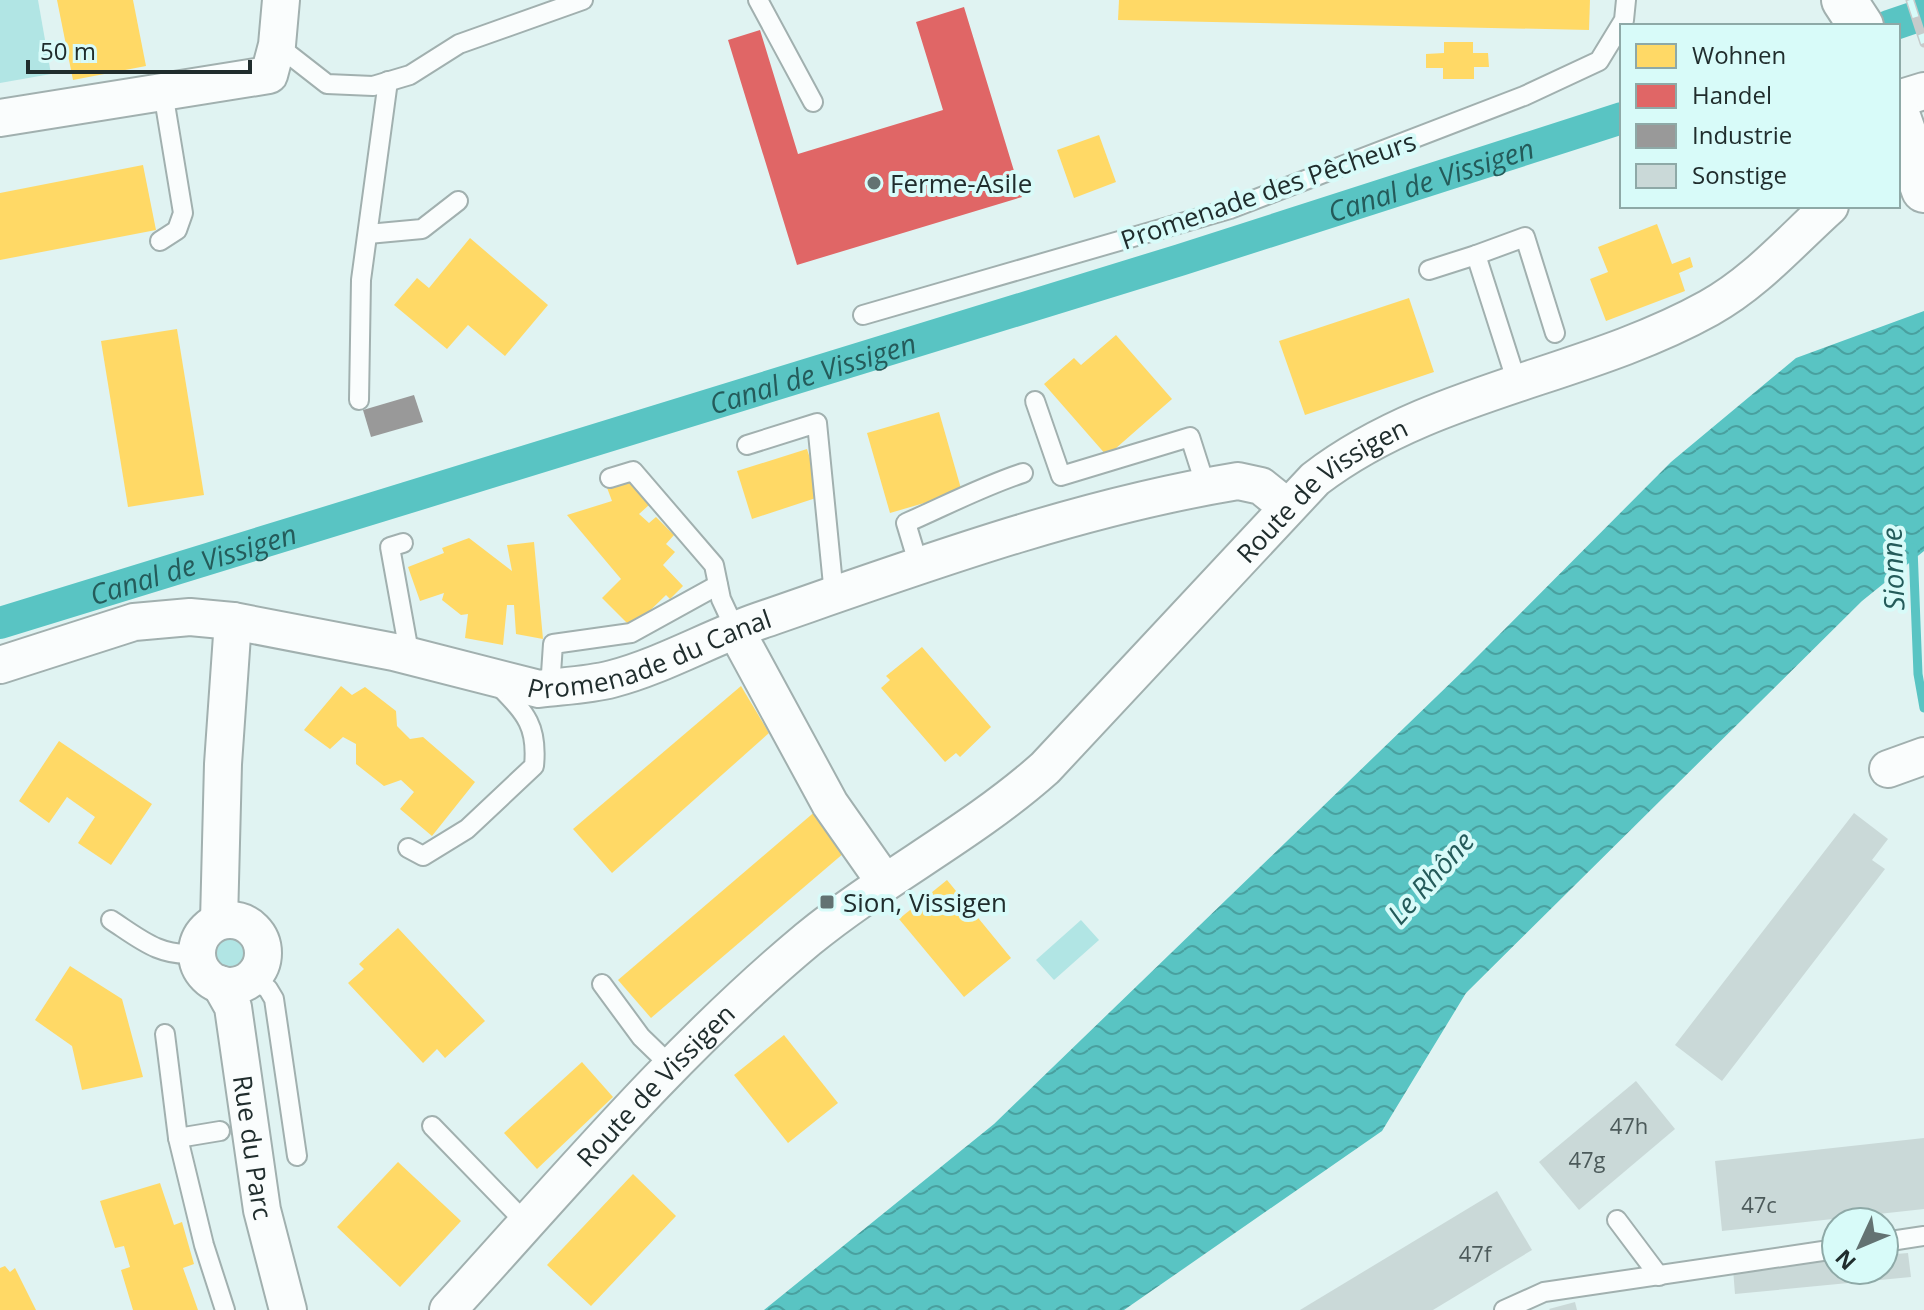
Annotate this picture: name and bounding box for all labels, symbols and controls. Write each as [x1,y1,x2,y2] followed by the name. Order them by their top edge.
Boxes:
[28,24,250,74] scale bar
[1620,24,1900,208] legend
[40,34,96,67] text: 50 m
[1692,38,1786,71] text: Wohnen
[1692,78,1772,111] text: Handel
[1692,118,1792,151] text: Industrie
[1116,123,1420,257] street label: Promenade des Pêcheurs
[1323,129,1539,230] water label: Canal de Vissigen
[1692,158,1787,191] text: Sonstige
[890,165,1032,201] place label: Ferme-Asile
[865,174,883,192] marker: Ferme-Asile
[704,323,920,423] water label: Canal de Vissigen
[1228,409,1413,570] street label: Route de Vissigen
[85,514,301,613] water label: Canal de Vissigen
[1872,527,1912,611] water label: Sionne
[524,600,776,708] street label: Promenade du Canal
[1378,822,1482,932] water label: Le Rhône
[843,884,1007,920] place label: Sion, Vissigen
[818,893,836,911] marker: Sion, Vissigen
[568,996,742,1174] street label: Route de Vissigen
[225,1073,282,1223] street label: Rue du Parc
[1610,1110,1648,1140] house number: 47h
[1568,1144,1606,1174] house number: 47g
[1741,1189,1777,1219] house number: 47c
[1820,1206,1900,1286] north arrow
[1459,1238,1493,1268] house number: 47f
[1828,1244,1862,1277] text: N

